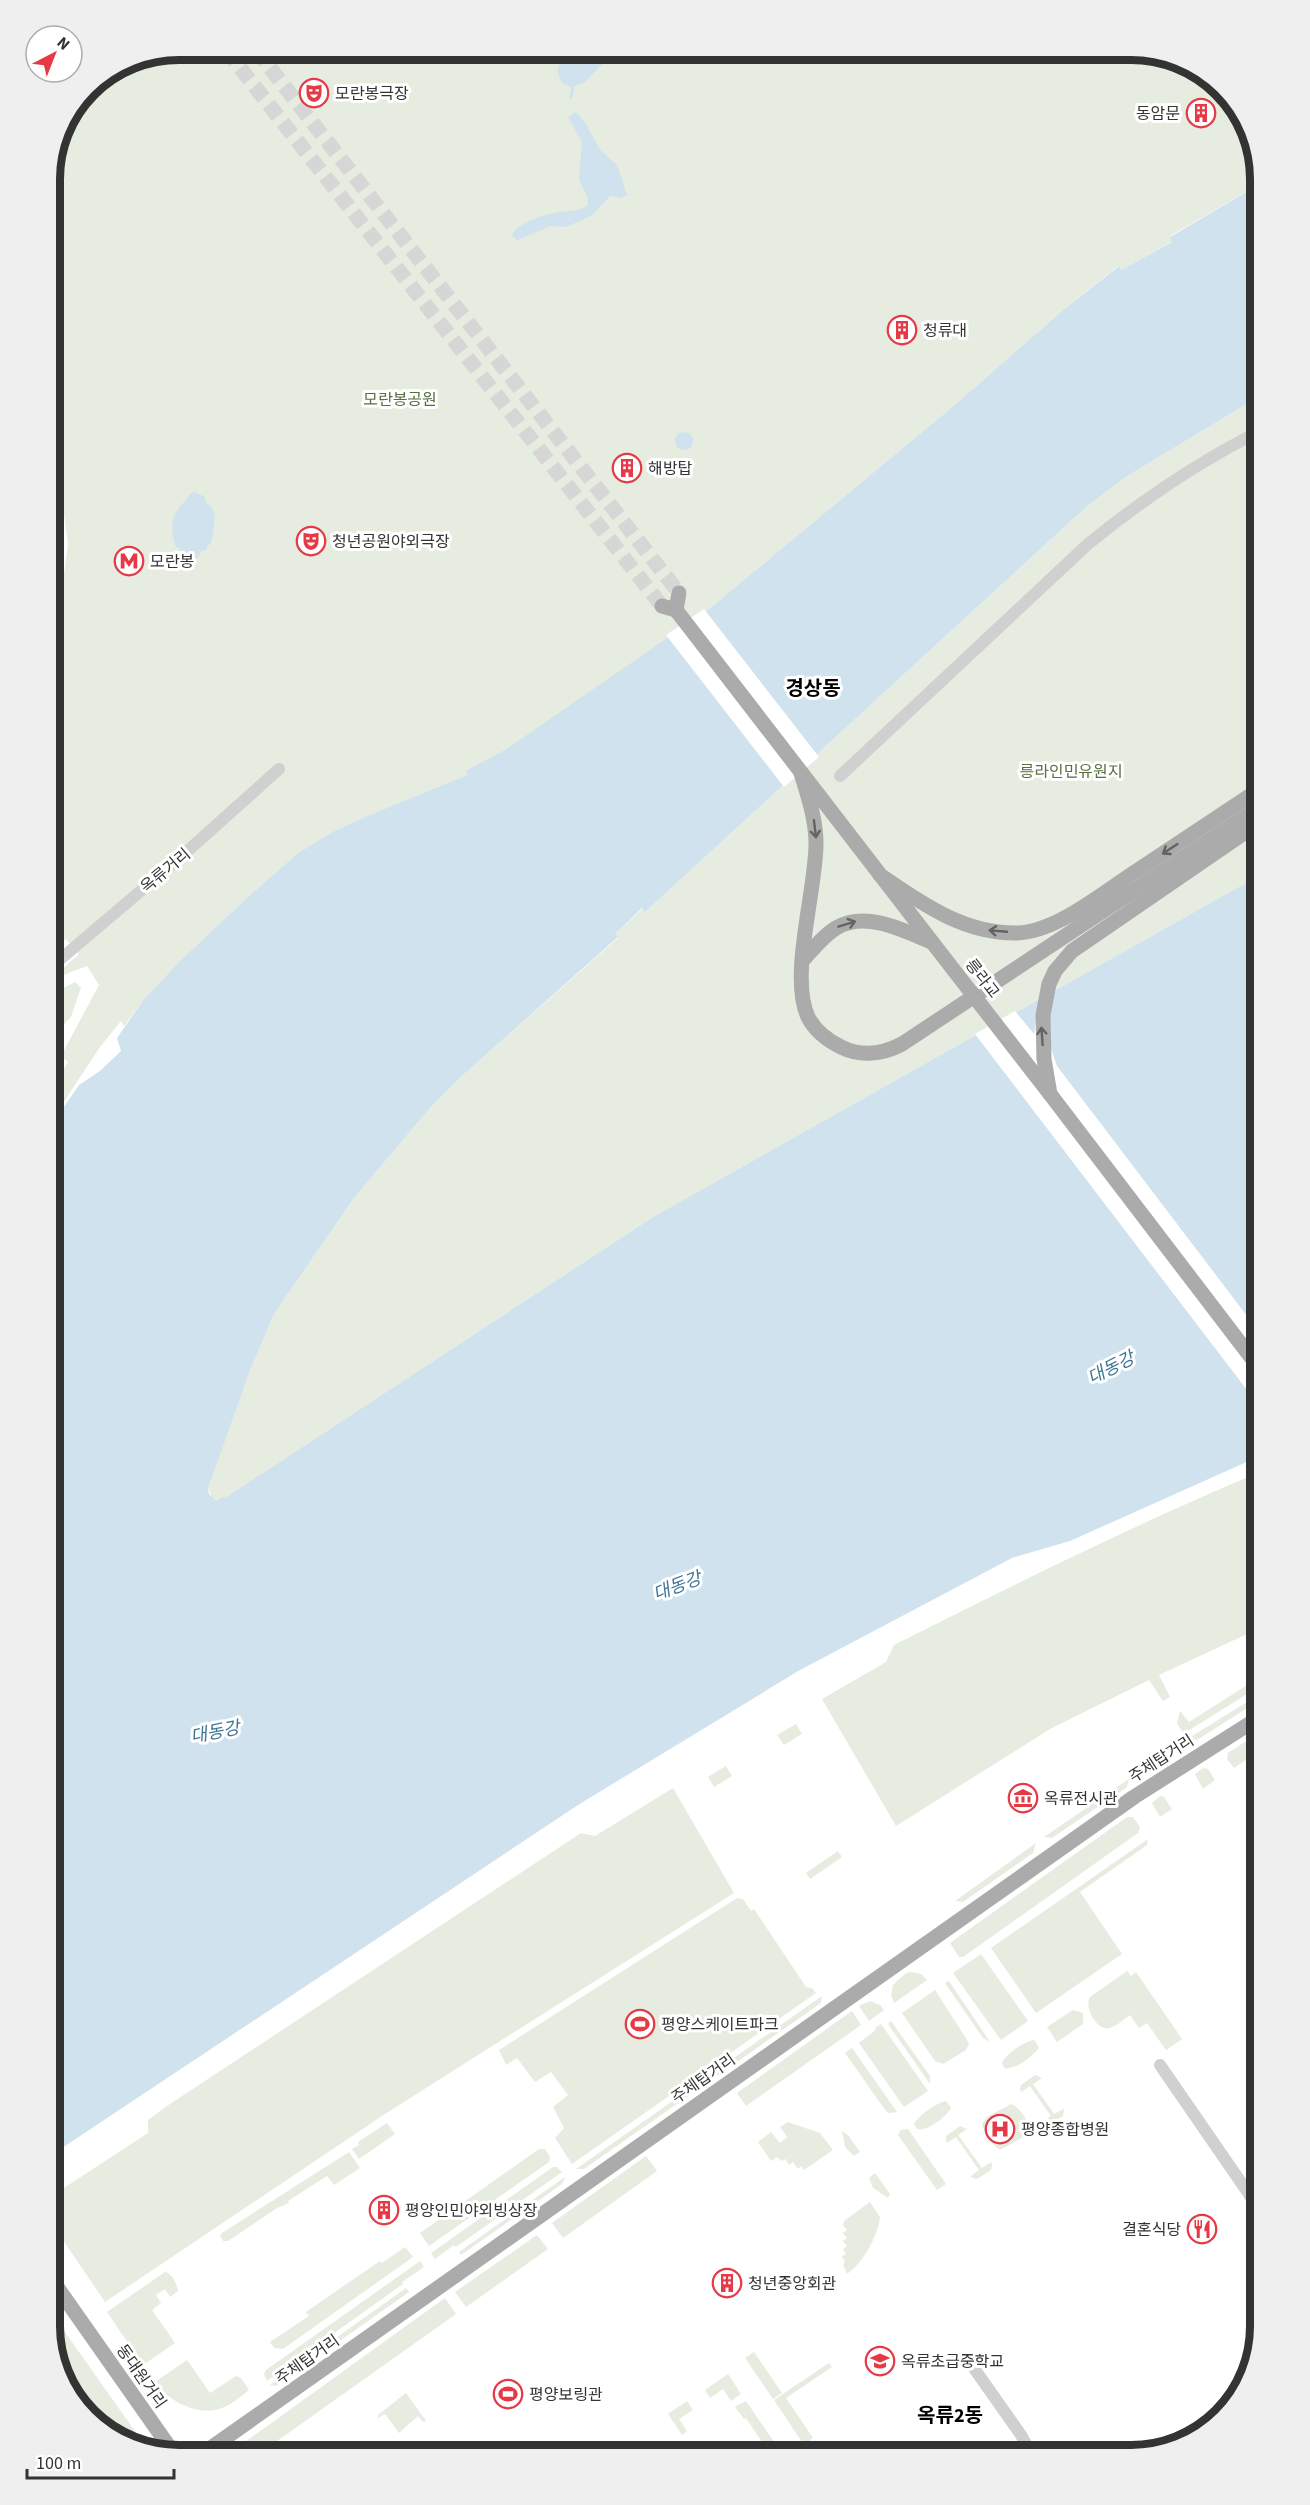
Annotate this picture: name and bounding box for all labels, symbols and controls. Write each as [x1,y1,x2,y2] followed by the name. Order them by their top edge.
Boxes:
[24,24,84,84] north arrow
[52,32,75,55] text: N
[298,77,330,109] theatre icon: 모란봉극장
[335,83,409,105] place label: 모란봉극장
[1185,97,1217,129] building icon: 동암문
[1136,103,1180,125] place label: 동암문
[886,314,918,346] building icon: 청류대
[923,320,967,342] place label: 청류대
[363,389,437,411] park label: 모란봉공원
[611,452,643,484] building icon: 해방탑
[648,458,692,480] place label: 해방탑
[295,525,327,557] theatre icon: 청년공원야외극장
[332,531,450,553] place label: 청년공원야외극장
[113,545,145,577] metro station icon: 모란봉
[150,551,194,573] place label: 모란봉
[785,675,841,703] district label: 경상동
[1019,761,1123,783] park label: 릉라인민유원지
[810,819,821,839] one-way arrow
[136,843,195,898] street label: 옥류거리
[1162,843,1179,855] one-way arrow
[837,918,856,929] one-way arrow
[989,926,1008,937] one-way arrow
[960,954,1004,1003] street label: 릉라교
[1037,1026,1048,1046] one-way arrow
[1083,1345,1141,1391] water label: 대동강
[650,1565,707,1607] water label: 대동강
[188,1715,244,1750] water label: 대동강
[1125,1730,1198,1788] street label: 주체탑거리
[1007,1782,1039,1814] museum icon: 옥류전시관
[1044,1788,1118,1810] place label: 옥류전시관
[624,2008,656,2040] sports icon: 평양스케이트파크
[661,2014,779,2036] place label: 평양스케이트파크
[667,2049,740,2109] street label: 주체탑거리
[984,2113,1016,2145] hospital icon: 평양종합병원
[1021,2119,1109,2141] place label: 평양종합병원
[368,2194,400,2226] building icon: 평양인민야외빙상장
[405,2200,538,2222] place label: 평양인민야외빙상장
[1186,2213,1218,2245] restaurant icon: 결혼식당
[1122,2219,1181,2241] place label: 결혼식당
[711,2267,743,2299] building icon: 청년중앙회관
[748,2273,837,2295] place label: 청년중앙회관
[271,2330,344,2390] street label: 주체탑거리
[111,2340,171,2413] street label: 동대원거리
[864,2345,896,2377] school or university icon: 옥류초급중학교
[901,2351,1004,2373] place label: 옥류초급중학교
[492,2378,524,2410] sports icon: 평양보링관
[529,2384,603,2406] place label: 평양보링관
[917,2402,983,2430] district label: 옥류2동
[27,2442,174,2480] scale bar
[36,2451,81,2476] text: 100 m

